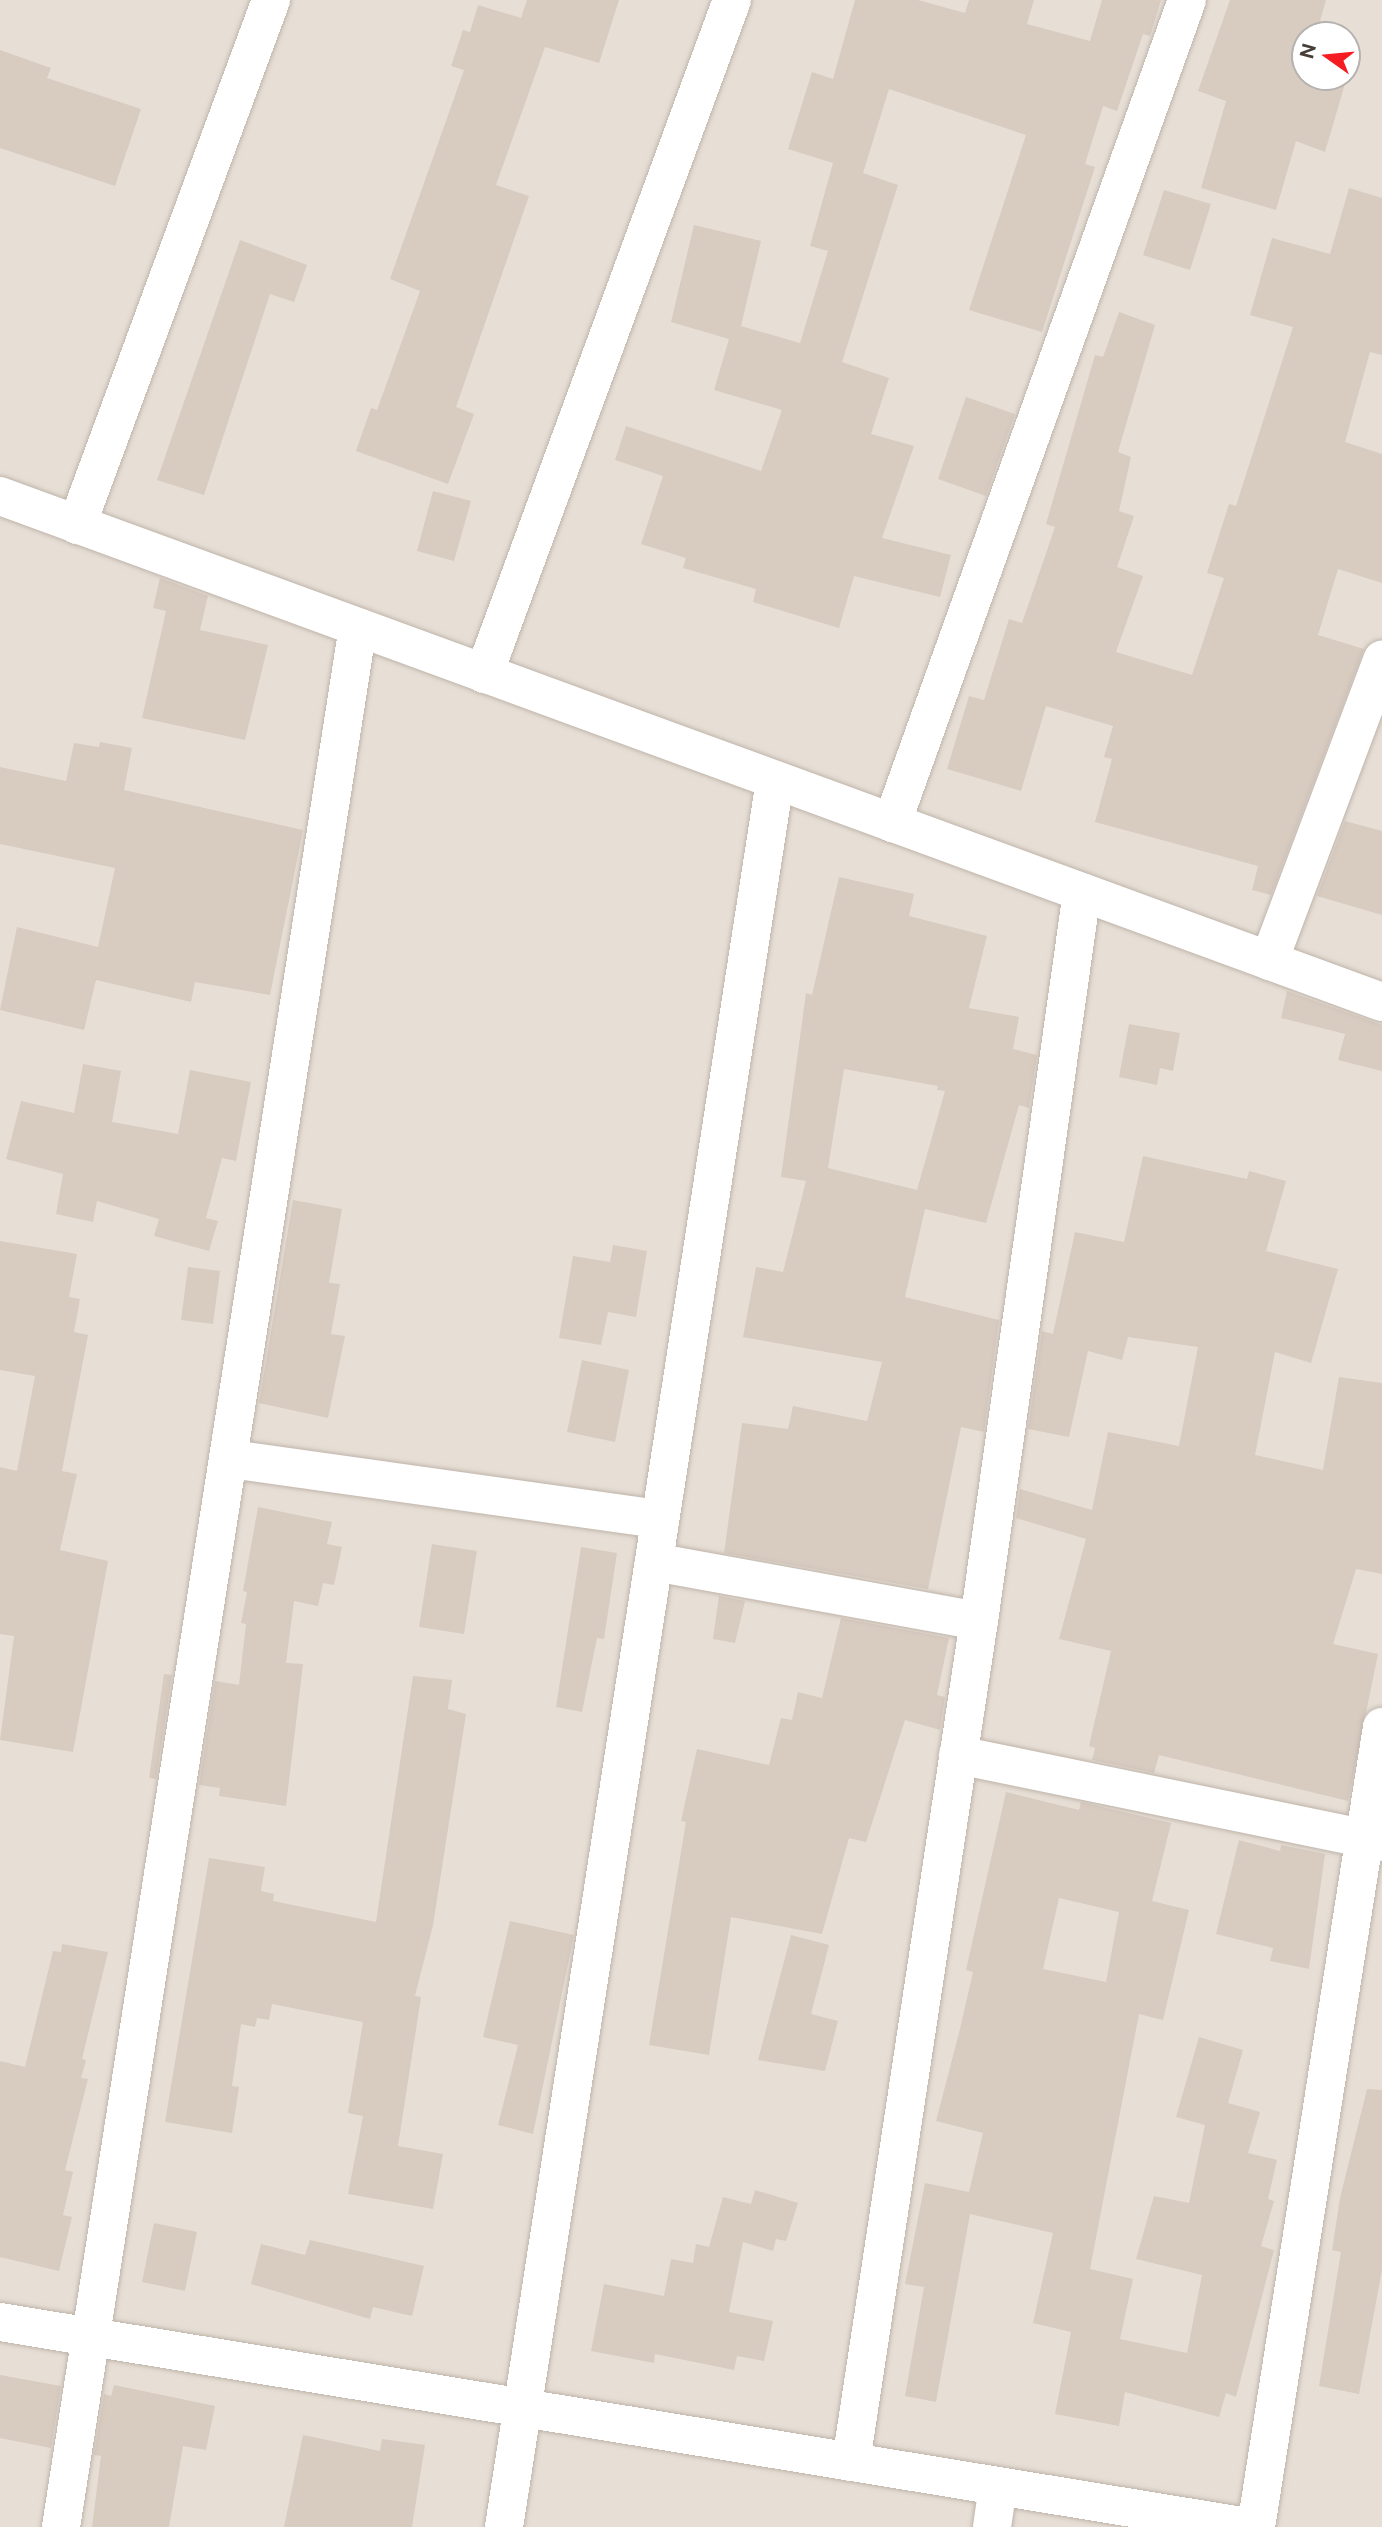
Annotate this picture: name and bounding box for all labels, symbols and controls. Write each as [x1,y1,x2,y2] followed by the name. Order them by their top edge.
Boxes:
[1291,21,1361,91] north arrow
[1295,41,1320,61] text: N

